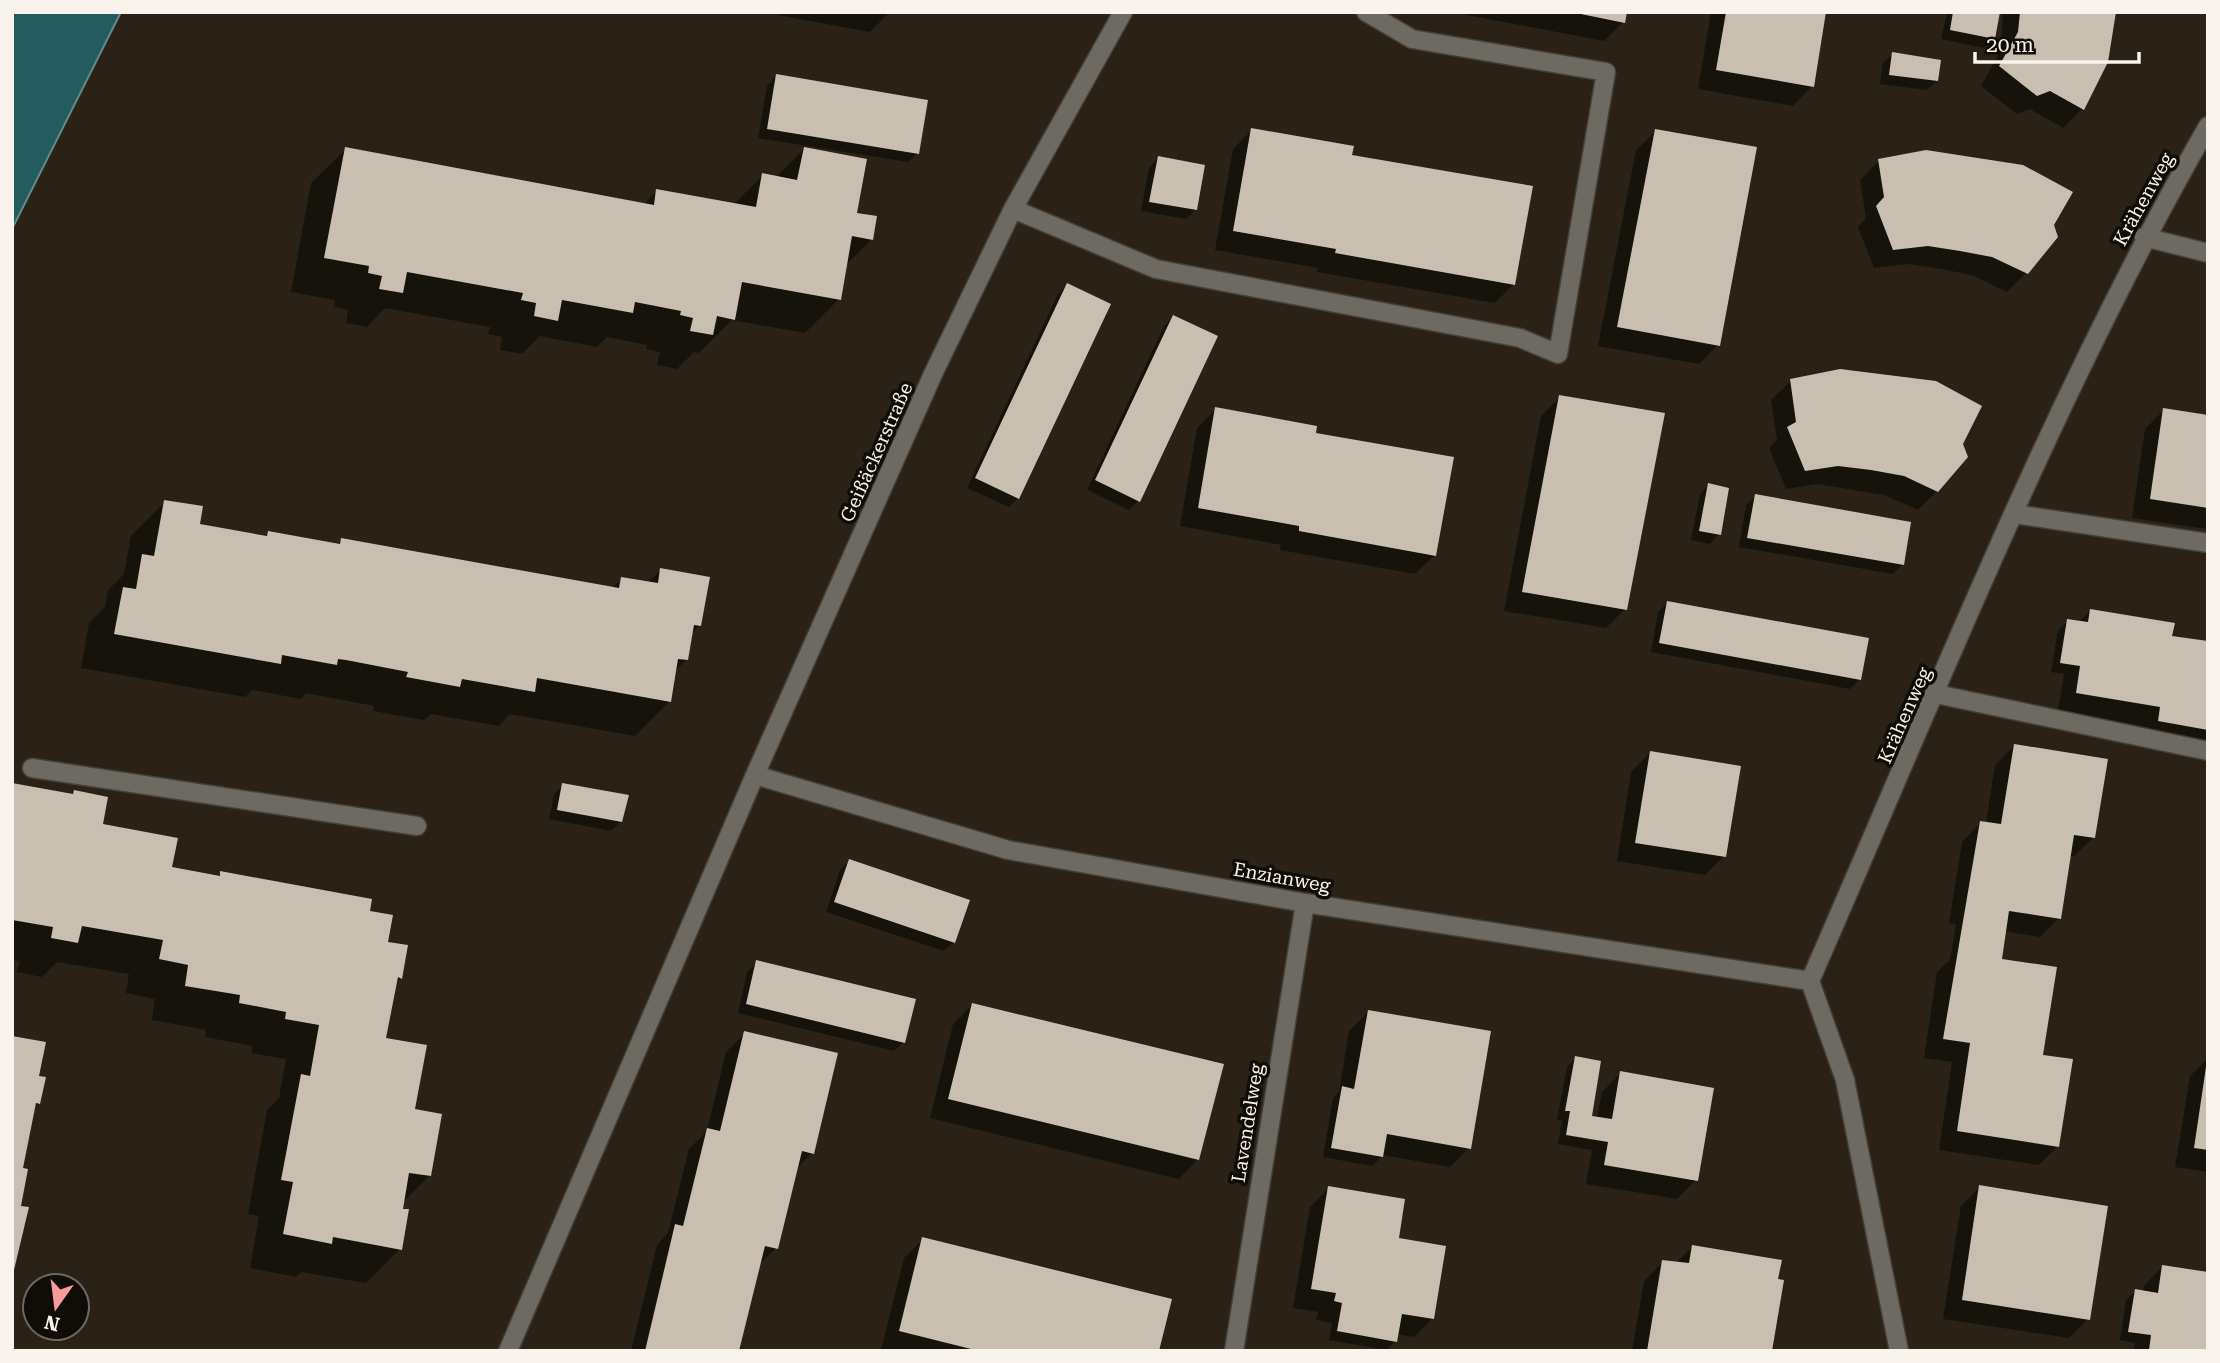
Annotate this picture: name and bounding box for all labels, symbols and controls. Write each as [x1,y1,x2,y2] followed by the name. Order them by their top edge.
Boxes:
[1975,21,2140,65] scale bar
[1986,33,2034,57] text: 20 m
[2108,148,2179,250] street label: Krähenweg
[835,379,917,525] street label: Geißäckerstraße
[1873,663,1936,767] street label: Krähenweg
[1232,858,1332,897] street label: Enzianweg
[1227,1062,1268,1184] street label: Lavendelweg
[21,1272,91,1342] north arrow
[42,1310,62,1336] text: N

